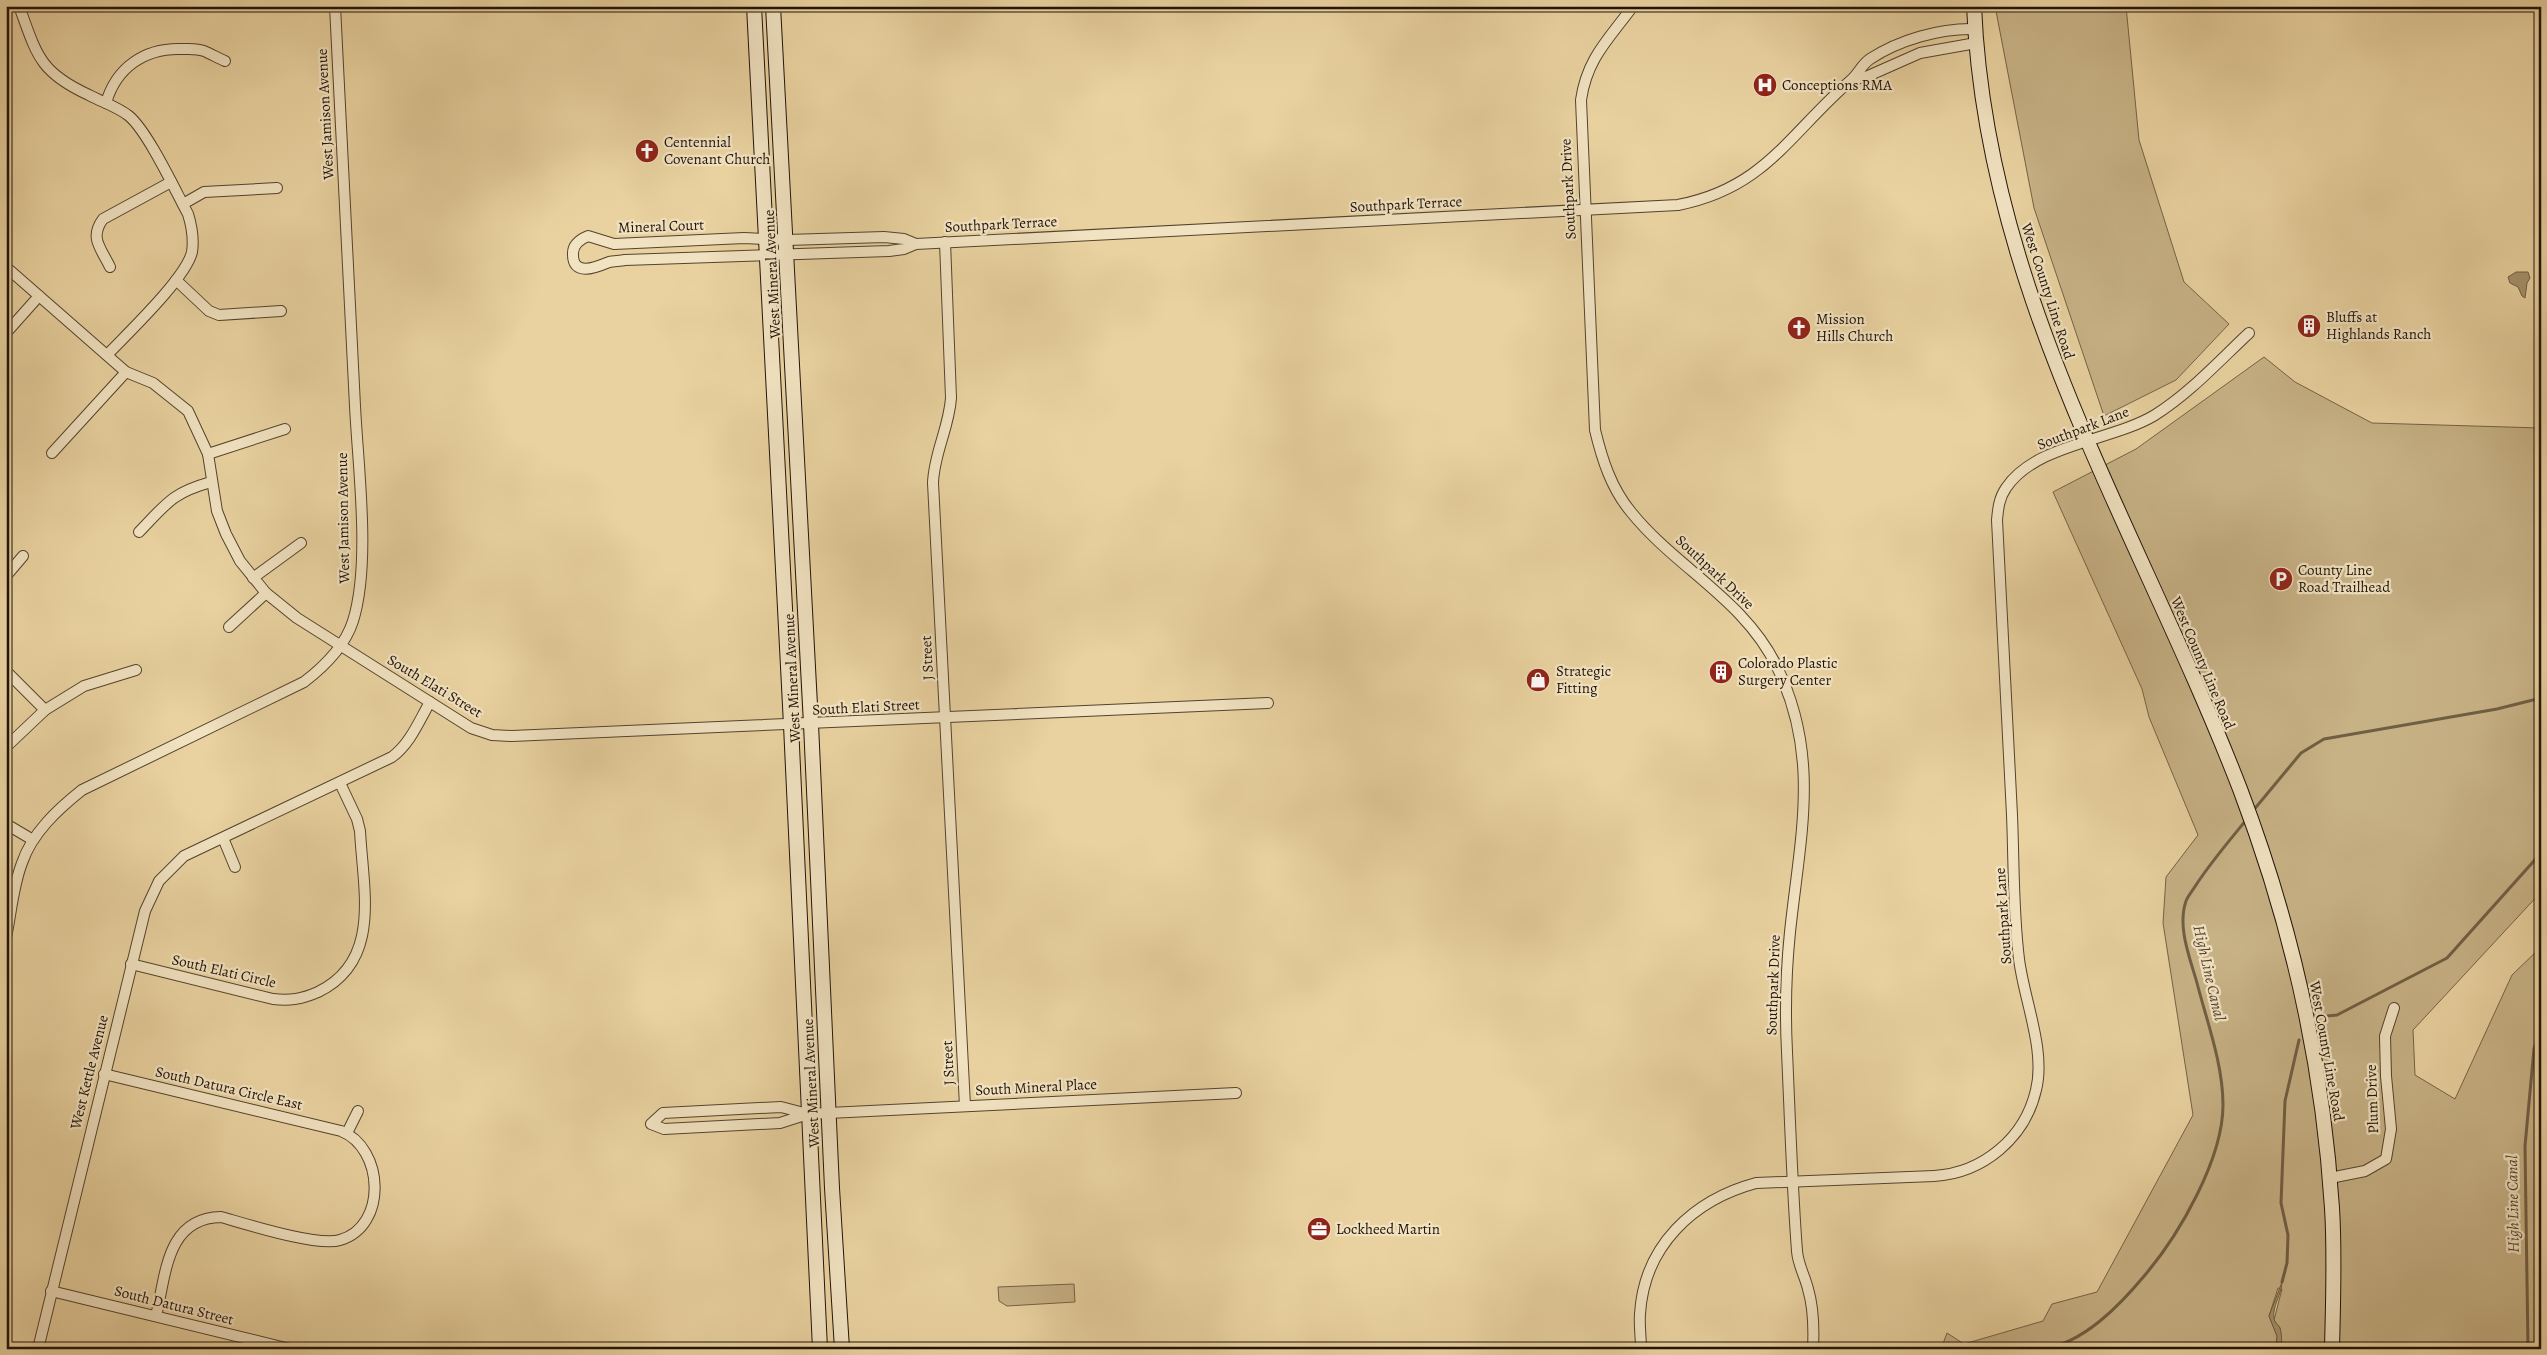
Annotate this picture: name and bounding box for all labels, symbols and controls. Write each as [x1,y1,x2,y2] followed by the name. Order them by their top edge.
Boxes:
[312,48,338,181] street label: West Jamison Avenue
[1752,72,1778,98] hospital icon: Conceptions RMA
[1782,75,1892,95] place label: Conceptions RMA
[664,132,770,169] place label: Centennial Covenant Church
[634,138,660,164] church icon: Centennial Covenant Church
[1555,138,1581,240] street label: Southpark Drive
[1349,191,1463,217] street label: Southpark Terrace
[759,209,785,340] street label: West Mineral Avenue
[944,211,1058,237] street label: Southpark Terrace
[618,214,705,238] street label: Mineral Court
[2016,219,2080,363] street label: West County Line Road
[2326,307,2431,344] place label: Bluffs at Highlands Ranch
[1816,309,1893,346] place label: Mission Hills Church
[2296,313,2322,339] building icon: Bluffs at Highlands Ranch
[1786,315,1812,341] church icon: Mission Hills Church
[2034,401,2132,455] street label: Southpark Lane
[332,452,354,585] street label: West Jamison Avenue
[1671,530,1759,614] street label: Southpark Drive
[2298,560,2391,597] place label: County Line Road Trailhead
[2268,566,2294,592] parking icon: County Line Road Trailhead
[2166,593,2240,733] street label: West County Line Road
[779,613,805,744] street label: West Mineral Avenue
[916,635,938,681] street label: J Street
[384,650,486,722] street label: South Elati Street
[1738,653,1837,690] place label: Colorado Plastic Surgery Center
[1708,659,1734,685] building icon: Colorado Plastic Surgery Center
[1556,661,1611,698] place label: Strategic Fitting
[1525,667,1551,693] shop icon: Strategic Fitting
[812,694,920,720] street label: South Elati Street
[1990,867,2016,965] street label: Southpark Lane
[2187,923,2231,1023] water label: High Line Canal
[1761,934,1785,1036] street label: Southpark Drive
[170,949,278,993] street label: South Elati Circle
[2305,978,2349,1124] street label: West County Line Road
[65,1012,113,1132] street label: West Kettle Avenue
[798,1018,824,1149] street label: West Mineral Avenue
[937,1040,959,1086] street label: J Street
[153,1061,305,1115] street label: South Datura Circle East
[2361,1064,2383,1134] street label: Plum Drive
[975,1074,1098,1100] street label: South Mineral Place
[2501,1155,2525,1253] water label: High Line Canal
[1306,1216,1332,1242] office icon: Lockheed Martin
[1336,1219,1440,1239] place label: Lockheed Martin
[112,1281,236,1329] street label: South Datura Street

